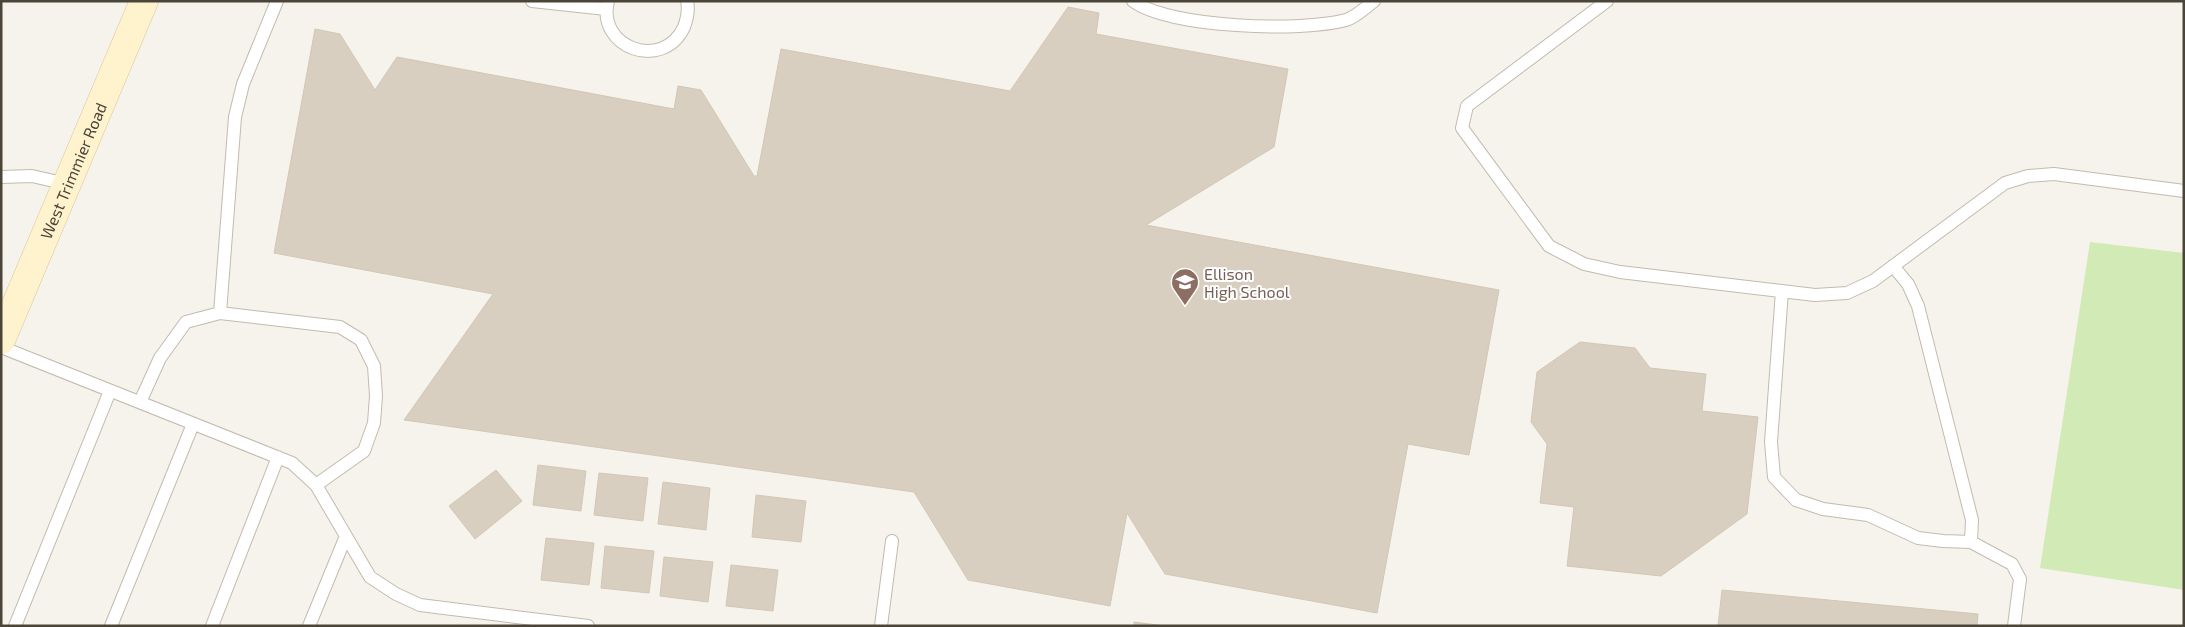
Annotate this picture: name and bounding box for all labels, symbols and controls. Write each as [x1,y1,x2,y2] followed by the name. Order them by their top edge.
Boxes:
[35,99,110,242] street label: West Trimmier Road
[1204,264,1290,301] place label: Ellison High School
[1170,267,1200,306] school or university icon: Ellison High School

